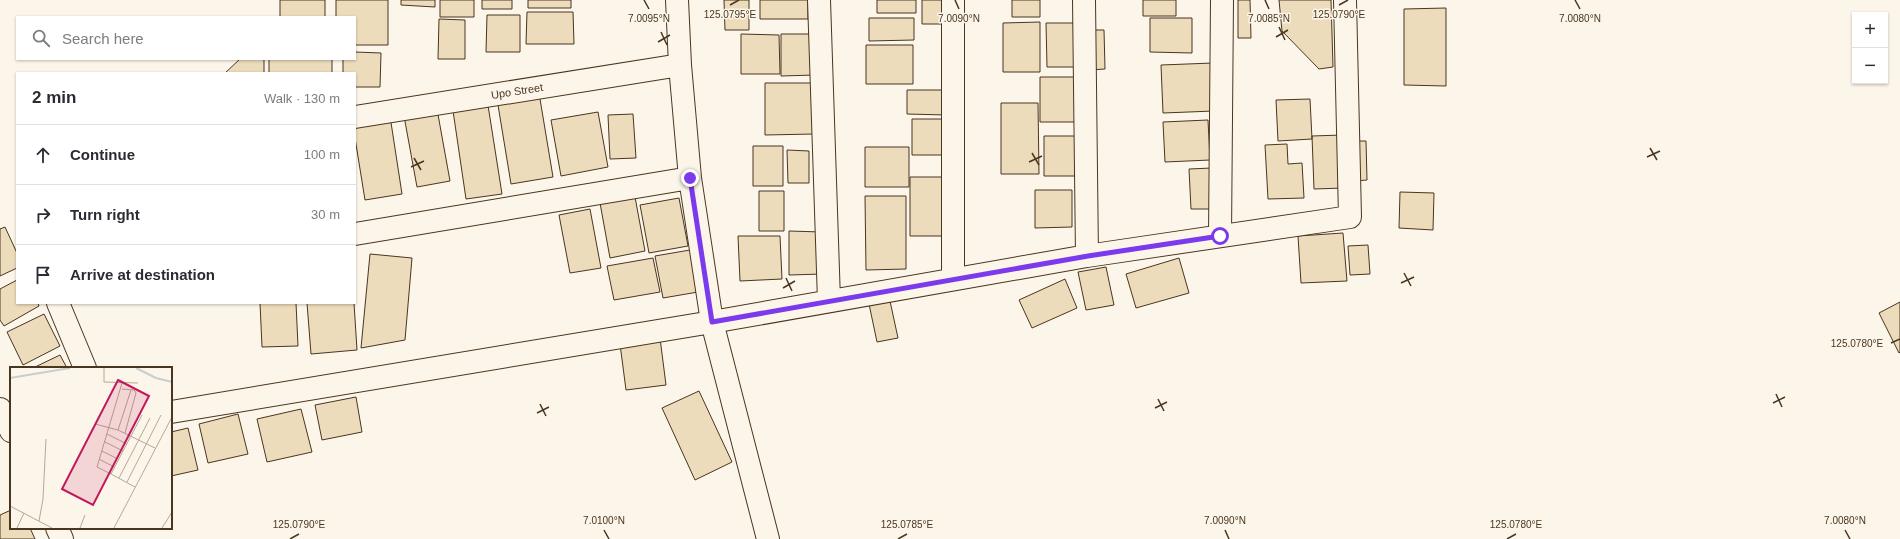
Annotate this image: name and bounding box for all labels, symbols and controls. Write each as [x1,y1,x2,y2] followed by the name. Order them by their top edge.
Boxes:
[704,9,757,20] text: 125.0795°E
[1313,9,1366,20] text: 125.0790°E
[1852,12,1888,84] map controls
[1852,12,1888,48] button: +
[628,13,670,24] text: 7.0095°N
[938,13,980,24] text: 7.0090°N
[1248,13,1290,24] text: 7.0085°N
[1559,13,1601,24] text: 7.0080°N
[16,16,356,60] search box
[30,27,52,49] icon: search
[62,30,144,47] text: Search here
[1852,48,1888,84] button: −
[490,81,544,101] street label: Upo Street
[32,88,76,107] text: 2 min
[264,91,340,106] text: Walk · 130 m
[32,144,54,166] icon: ahead
[70,146,135,163] text: Continue
[304,147,340,162] text: 100 m
[681,169,699,187] route end
[32,204,54,226] icon: right
[70,206,140,223] text: Turn right
[311,207,340,222] text: 30 m
[1211,227,1229,245] route start
[32,264,54,286] icon: arrive
[70,266,215,283] text: Arrive at destination
[1831,338,1884,349] text: 125.0780°E
[10,367,172,529] inset map
[583,515,625,526] text: 7.0100°N
[1204,515,1246,526] text: 7.0090°N
[1824,515,1866,526] text: 7.0080°N
[273,519,326,530] text: 125.0790°E
[881,519,934,530] text: 125.0785°E
[1490,519,1543,530] text: 125.0780°E

